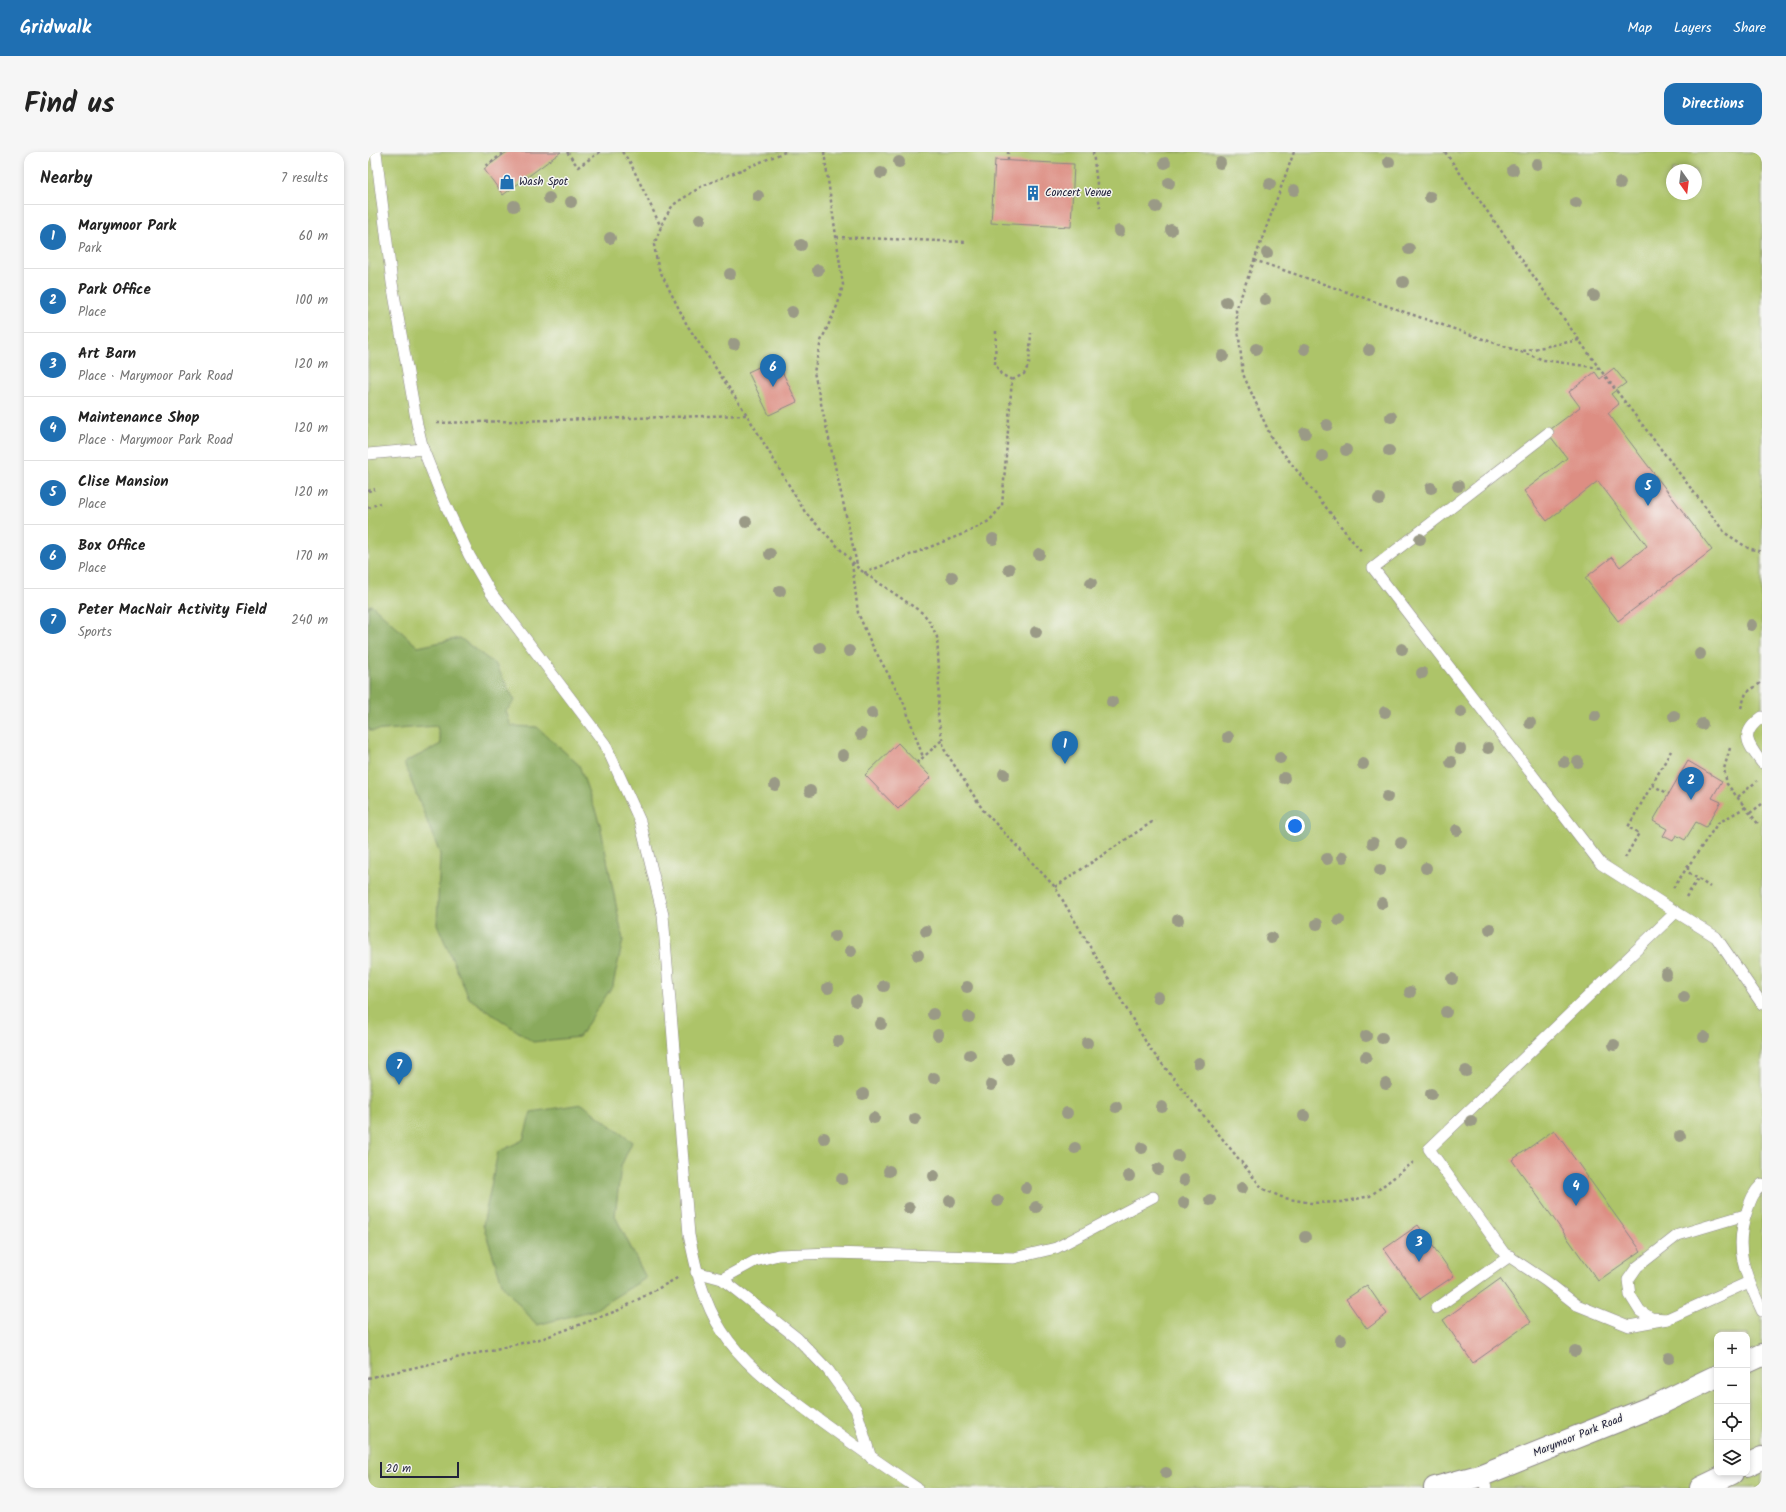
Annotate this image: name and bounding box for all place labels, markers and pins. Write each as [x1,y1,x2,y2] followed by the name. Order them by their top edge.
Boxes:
[498,173,516,191] shop icon: Wash Spot
[519,173,569,191] place label: Wash Spot
[1024,184,1042,202] building icon: Concert Venue
[1045,184,1112,202] place label: Concert Venue
[760,354,786,387] pin: 6
[1635,473,1661,506] pin: 5
[1052,731,1078,764] pin: 1
[1678,767,1704,800] pin: 2
[386,1052,412,1085] pin: 7
[1563,1173,1589,1206] pin: 4
[1406,1229,1432,1262] pin: 3

